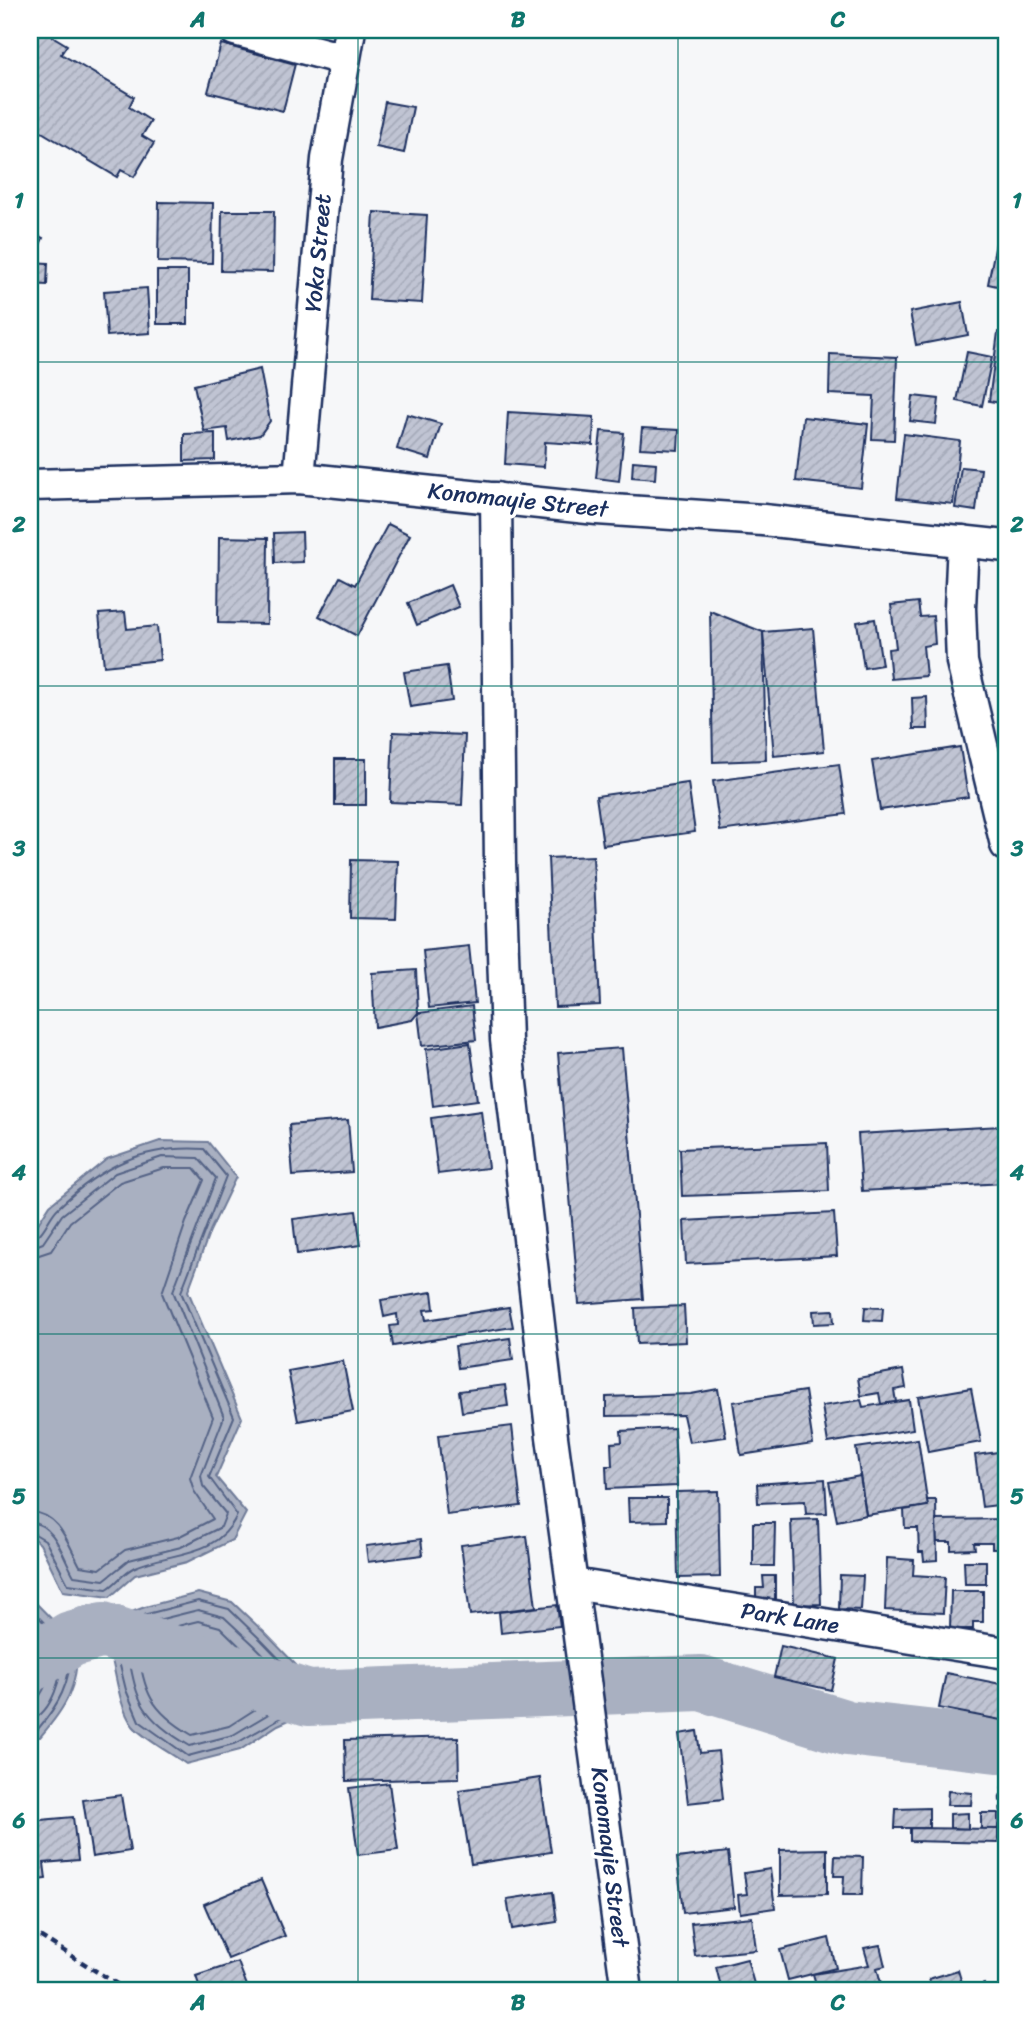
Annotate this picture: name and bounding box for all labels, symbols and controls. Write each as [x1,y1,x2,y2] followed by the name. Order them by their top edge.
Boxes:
[189,0,206,40] text: A
[511,0,526,40] text: B
[830,0,846,40] text: C
[14,180,24,221] text: 1
[1012,180,1022,221] text: 1
[292,192,344,314] street label: Yoka Street
[426,470,612,530] street label: Konomayie Street
[11,504,26,545] text: 2
[1009,504,1024,545] text: 2
[12,828,26,869] text: 3
[1010,828,1024,869] text: 3
[11,1152,27,1193] text: 4
[1009,1152,1025,1193] text: 4
[12,1476,26,1517] text: 5
[1010,1476,1024,1517] text: 5
[738,1590,842,1646] street label: Park Lane
[579,1765,642,1951] street label: Konomayie Street
[11,1800,26,1841] text: 6
[1009,1800,1024,1841] text: 6
[189,1982,206,2021] text: A
[511,1982,526,2021] text: B
[830,1982,846,2021] text: C

